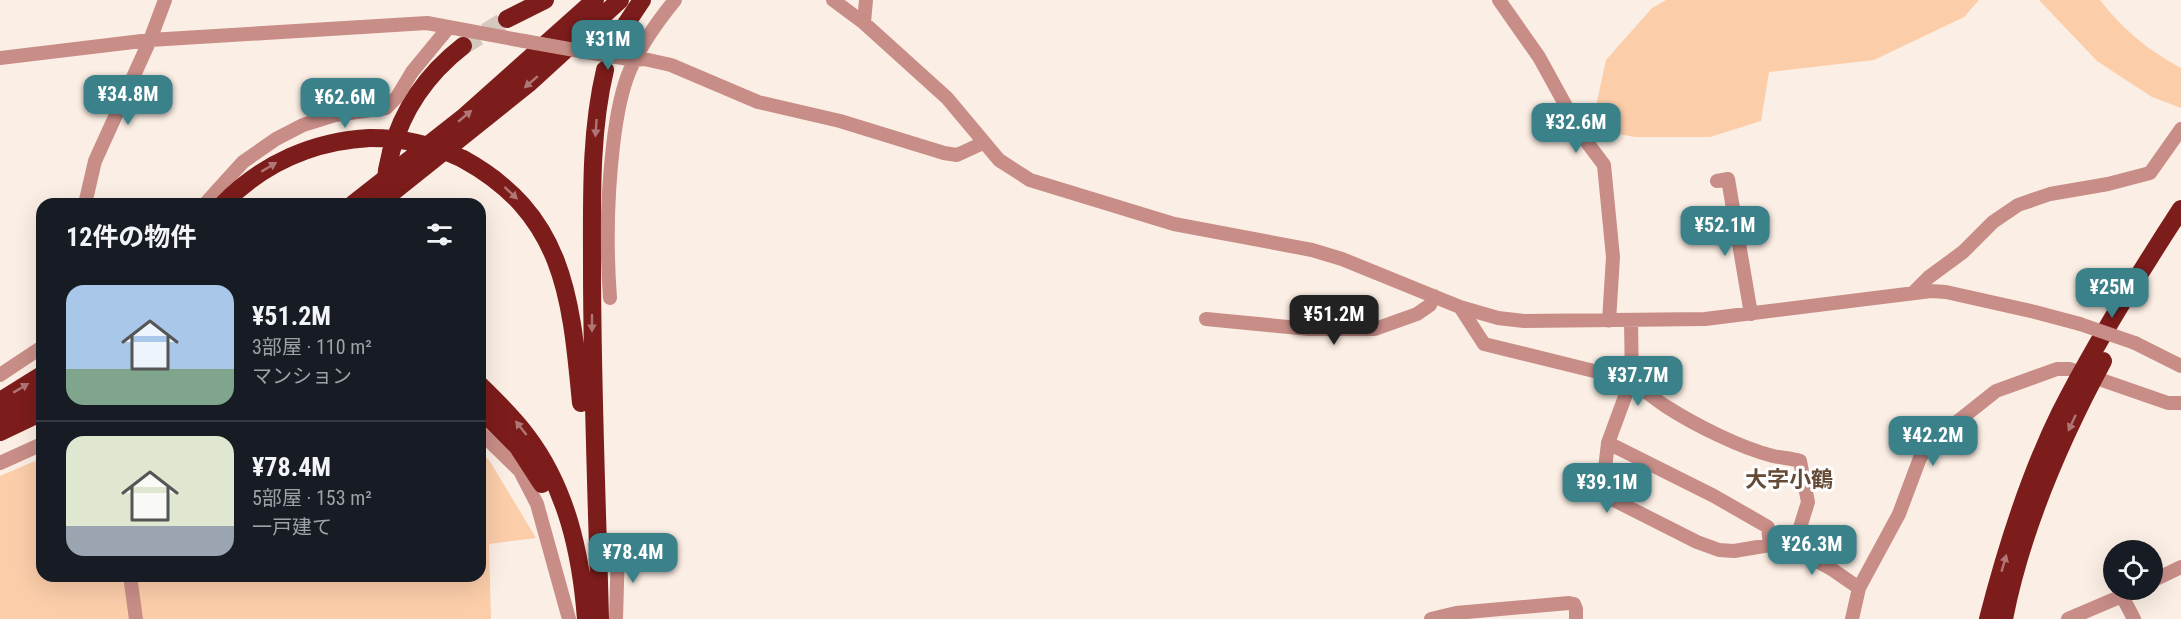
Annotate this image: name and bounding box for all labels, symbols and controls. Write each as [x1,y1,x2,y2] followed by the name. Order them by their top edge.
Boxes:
[572,20,644,71] pin: ¥31M
[586,27,630,51] text: ¥31M
[79,75,177,126] pin: ¥34.8M
[523,75,538,89] one-way arrow
[296,78,394,129] pin: ¥62.6M
[98,82,158,106] text: ¥34.8M
[315,85,375,109] text: ¥62.6M
[1527,103,1625,154] pin: ¥32.6M
[457,110,473,123] one-way arrow
[1546,110,1606,134] text: ¥32.6M
[591,118,600,137] one-way arrow
[261,162,277,173] one-way arrow
[504,185,518,199] one-way arrow
[1676,206,1774,257] pin: ¥52.1M
[1695,213,1755,237] text: ¥52.1M
[423,218,456,251] icon: filters
[66,222,196,252] text: 12件の物件
[2076,268,2148,319] pin: ¥25M
[2090,275,2134,299] text: ¥25M
[1285,295,1383,346] pin: ¥51.2M
[252,301,331,331] text: ¥51.2M
[1304,302,1364,326] text: ¥51.2M
[114,309,186,381] icon: home
[587,313,597,332] one-way arrow
[252,335,372,359] text: 3部屋 · 110 m²
[1589,356,1687,407] pin: ¥37.7M
[1608,363,1668,387] text: ¥37.7M
[252,364,352,388] text: マンション
[13,383,30,393] one-way arrow
[2068,414,2077,431] one-way arrow
[1884,416,1982,467] pin: ¥42.2M
[515,420,527,435] one-way arrow
[1903,423,1963,447] text: ¥42.2M
[252,452,331,482] text: ¥78.4M
[114,460,186,532] icon: home
[1558,463,1656,514] pin: ¥39.1M
[1745,467,1833,492] district label: 大字小鶴
[1577,470,1637,494] text: ¥39.1M
[252,486,372,510] text: 5部屋 · 153 m²
[252,515,332,539] text: 一戸建て
[1763,525,1861,576] pin: ¥26.3M
[1782,532,1842,556] text: ¥26.3M
[584,533,682,584] pin: ¥78.4M
[603,540,663,564] text: ¥78.4M
[2103,540,2163,600] map controls
[2103,540,2163,600] button: locate
[2000,554,2009,572] one-way arrow

